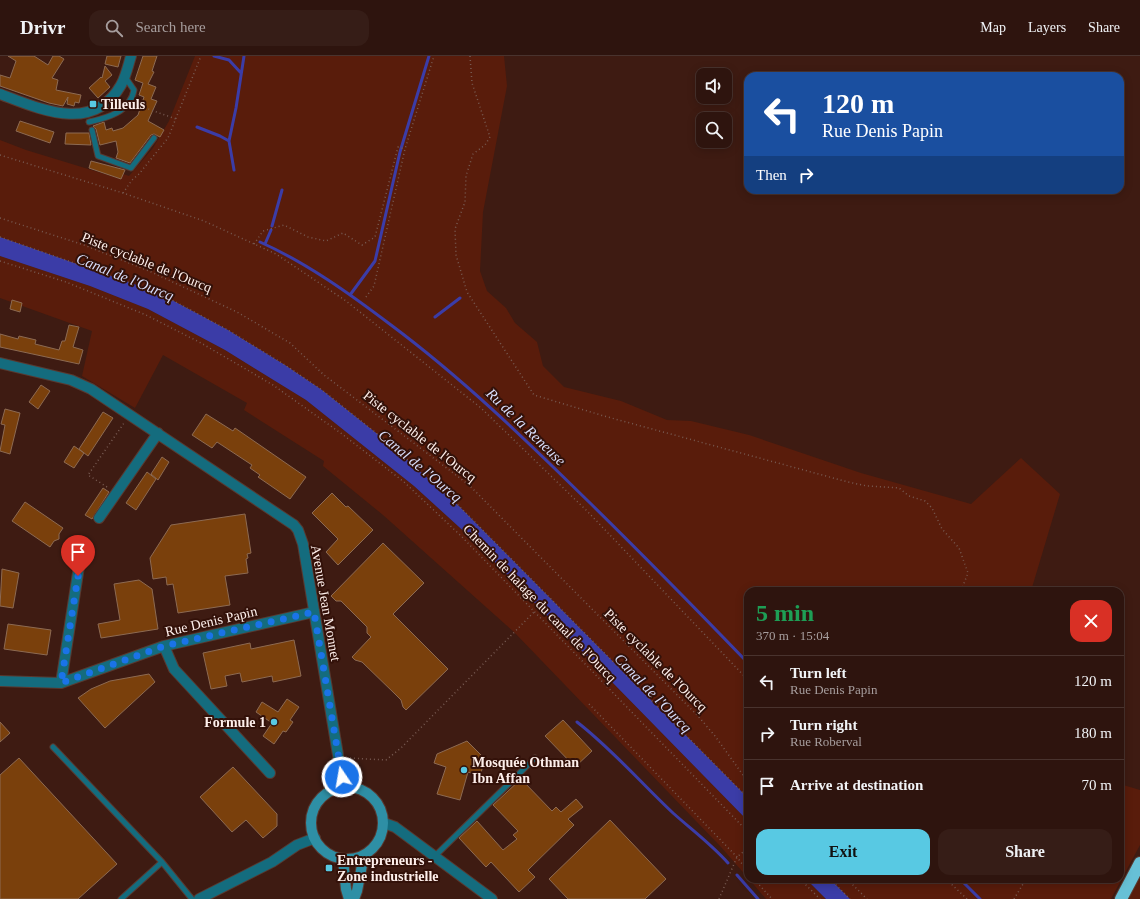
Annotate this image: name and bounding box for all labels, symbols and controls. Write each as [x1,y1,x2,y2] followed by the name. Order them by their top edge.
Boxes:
[89,10,369,46] search box
[20,17,65,38] text: Drivr
[103,17,125,39] icon: search
[135,19,206,35] text: Search here
[980,20,1006,35] text: Map
[1028,20,1066,35] text: Layers
[1088,20,1120,35] text: Share
[696,68,732,148] map controls
[696,68,732,104] button: sound
[756,88,808,140] icon: left
[822,88,894,119] text: 120 m
[101,97,146,112] place label: Tilleuls
[88,99,98,109] marker: Tilleuls
[696,112,732,148] button: search
[822,121,943,141] text: Rue Denis Papin
[795,164,817,186] icon: right
[756,167,787,183] text: Then
[80,229,214,295] street label: Piste cyclable de l'Ourcq
[74,250,176,304] water label: Canal de l'Ourcq
[482,385,569,469] water label: Ru de la Reneuse
[360,388,479,485] street label: Piste cyclable de l'Ourcq
[375,427,465,506] water label: Canal de l'Ourcq
[460,521,619,685] street label: Chemin de halage du canal de l'Ourcq
[61,535,95,576] pin
[67,541,89,563] icon: arrive
[308,544,343,663] street label: Avenue Jean Monnet
[756,600,814,626] text: 5 min
[1070,600,1112,642] button: close
[164,604,259,639] street label: Rue Denis Papin
[601,606,710,715] street label: Piste cyclable de l'Ourcq
[756,628,829,643] text: 370 m · 15:04
[611,650,695,736] water label: Canal de l'Ourcq
[790,665,847,681] text: Turn left
[756,671,778,693] icon: left
[1074,673,1112,689] text: 120 m
[790,682,877,697] text: Rue Denis Papin
[204,715,266,730] place label: Formule 1
[269,717,279,727] marker: Formule 1
[790,717,857,733] text: Turn right
[756,723,778,745] icon: right
[1074,725,1112,741] text: 180 m
[790,734,862,749] text: Rue Roberval
[472,755,579,786] place label: Mosquée Othman Ibn Affan
[321,756,363,798] position arrow
[459,765,469,775] marker: Mosquée Othman Ibn Affan
[756,775,778,797] icon: arrive
[790,777,923,793] text: Arrive at destination
[1082,777,1112,793] text: 70 m
[756,829,930,875] button: Exit
[938,829,1112,875] button: Share
[337,853,439,884] place label: Entrepreneurs - Zone industrielle
[324,863,334,873] marker: Entrepreneurs - Zone industrielle

